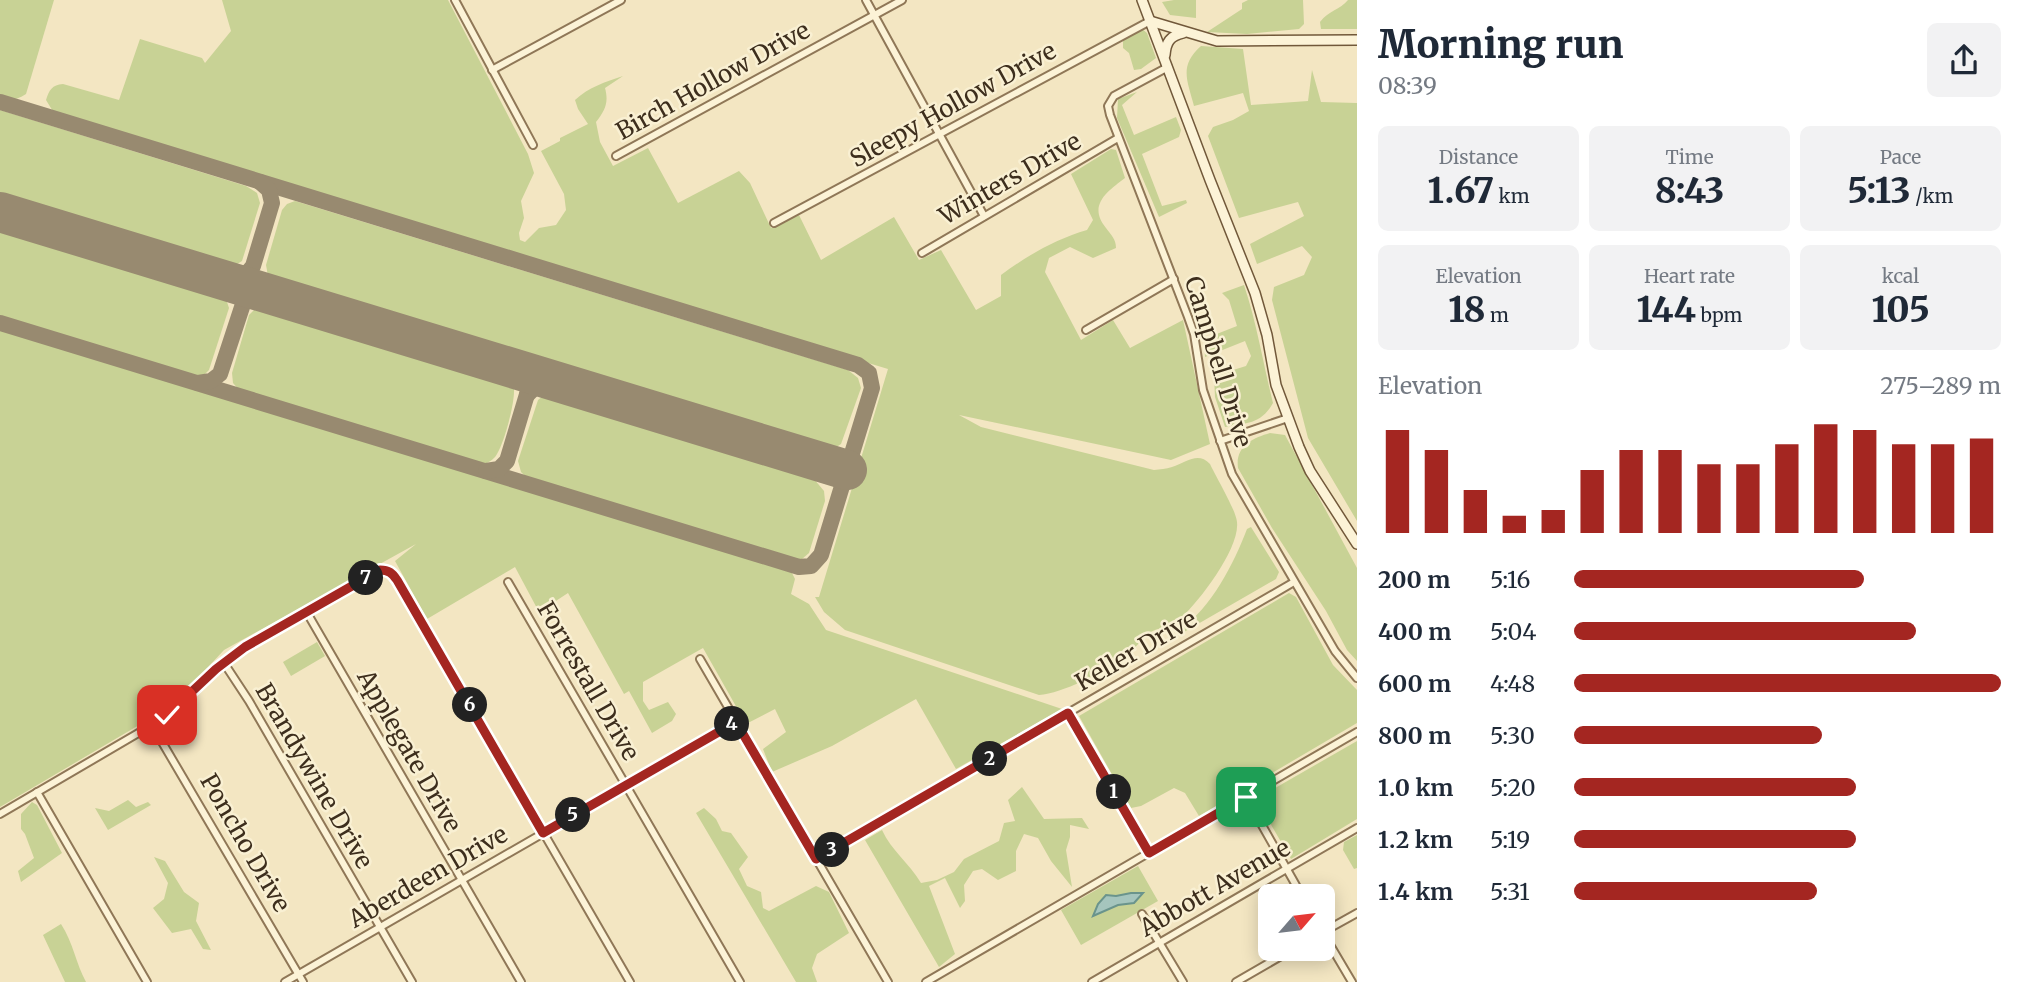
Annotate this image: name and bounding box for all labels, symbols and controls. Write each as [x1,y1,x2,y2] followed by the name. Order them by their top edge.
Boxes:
[610,14,815,147] street label: Birch Hollow Drive
[1378,21,1624,68] text: Morning run
[1927,23,2001,97] button: share
[844,35,1061,174] street label: Sleepy Hollow Drive
[1378,71,1437,100] text: 08:39
[932,125,1086,232] street label: Winters Drive
[1439,145,1518,169] text: Distance
[1665,145,1714,169] text: Time
[1880,145,1921,169] text: Pace
[1427,169,1494,213] text: 1.67
[1655,169,1724,213] text: 8:43
[1848,169,1911,213] text: 5:13
[1494,184,1530,208] text: km
[1911,184,1953,208] text: /km
[1435,264,1522,288] text: Elevation
[1644,264,1735,288] text: Heart rate
[1882,264,1919,288] text: kcal
[1178,273,1259,451] street label: Campbell Drive
[1448,288,1485,332] text: 18
[1637,288,1696,332] text: 144
[1871,288,1930,332] text: 105
[1485,303,1509,327] text: m
[1696,303,1742,327] text: bpm
[1378,371,1482,400] text: Elevation
[1880,371,2001,400] text: 275–289 m
[348,560,384,596] pin: 7
[360,565,371,589] text: 7
[1378,565,1450,594] text: 200 m
[1490,565,1530,594] text: 5:16
[530,596,647,766] street label: Forrestall Drive
[1069,603,1202,698] street label: Keller Drive
[1378,617,1452,646] text: 400 m
[1490,617,1536,646] text: 5:04
[350,663,468,838] street label: Applegate Drive
[1378,669,1451,698] text: 600 m
[1490,669,1535,698] text: 4:48
[249,677,380,874] street label: Brandywine Drive
[137,685,197,745] pin
[452,688,488,722] pin: 6
[464,692,475,716] text: 6
[148,696,186,734] icon: check
[714,706,750,742] pin: 4
[725,711,738,735] text: 4
[1378,721,1451,750] text: 800 m
[1490,721,1535,750] text: 5:30
[972,742,1007,776] pin: 2
[984,746,995,770] text: 2
[1216,767,1276,827] pin
[193,768,297,917] street label: Poncho Drive
[1378,773,1453,802] text: 1.0 km
[1490,773,1536,802] text: 5:20
[1096,774,1132,810] pin: 1
[1227,778,1265,816] icon: arrive
[1109,779,1118,803] text: 1
[556,798,590,832] pin: 5
[567,802,578,826] text: 5
[342,819,513,935] street label: Aberdeen Drive
[1378,825,1453,854] text: 1.2 km
[1490,825,1530,854] text: 5:19
[814,832,850,868] pin: 3
[1133,832,1296,944] street label: Abbott Avenue
[826,837,837,861] text: 3
[1378,877,1453,906] text: 1.4 km
[1490,877,1530,906] text: 5:31
[1258,884,1335,961] north arrow
[1258,884,1335,961] map controls

